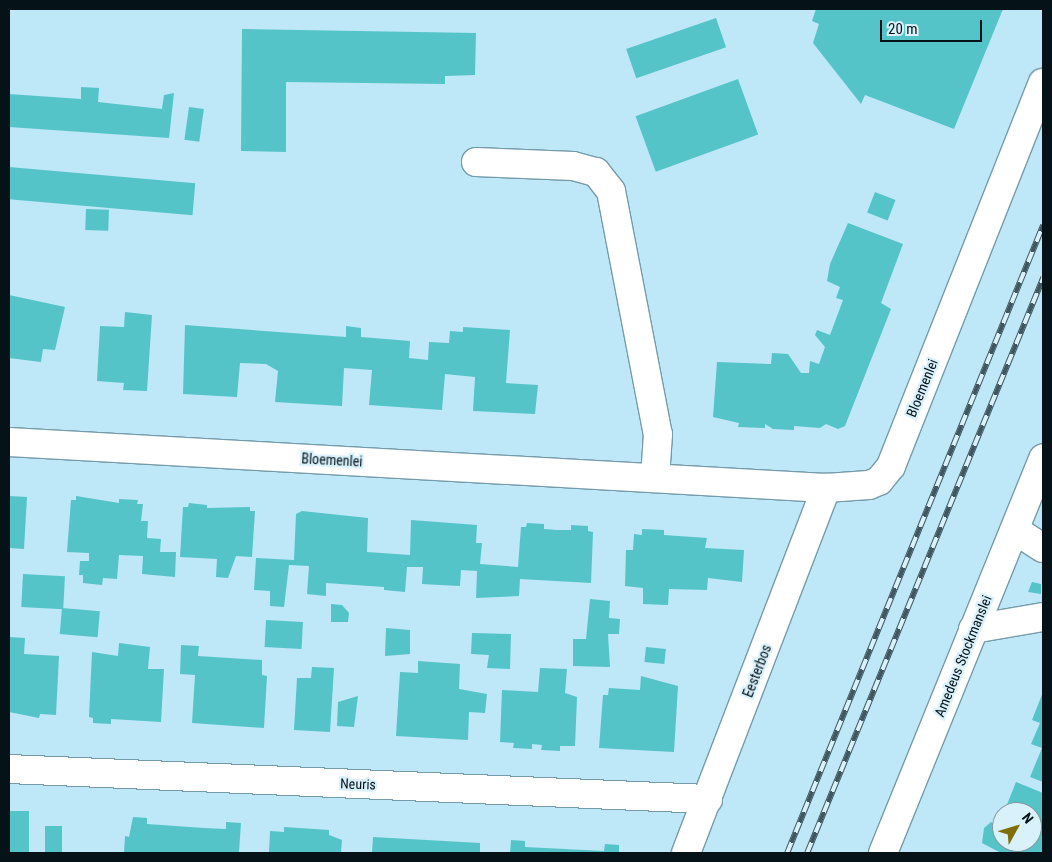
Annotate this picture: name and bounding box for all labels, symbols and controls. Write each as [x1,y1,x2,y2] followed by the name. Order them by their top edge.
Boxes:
[882,10,984,42] scale bar
[888,20,918,38] text: 20 m
[903,356,941,420] street label: Bloemenlei
[301,450,363,470] street label: Bloemenlei
[931,593,995,719] street label: Amedeus Stockmanslei
[739,642,775,700] street label: Eesterbos
[340,775,376,793] street label: Neuris
[992,802,1042,852] north arrow
[1019,810,1037,827] text: N

